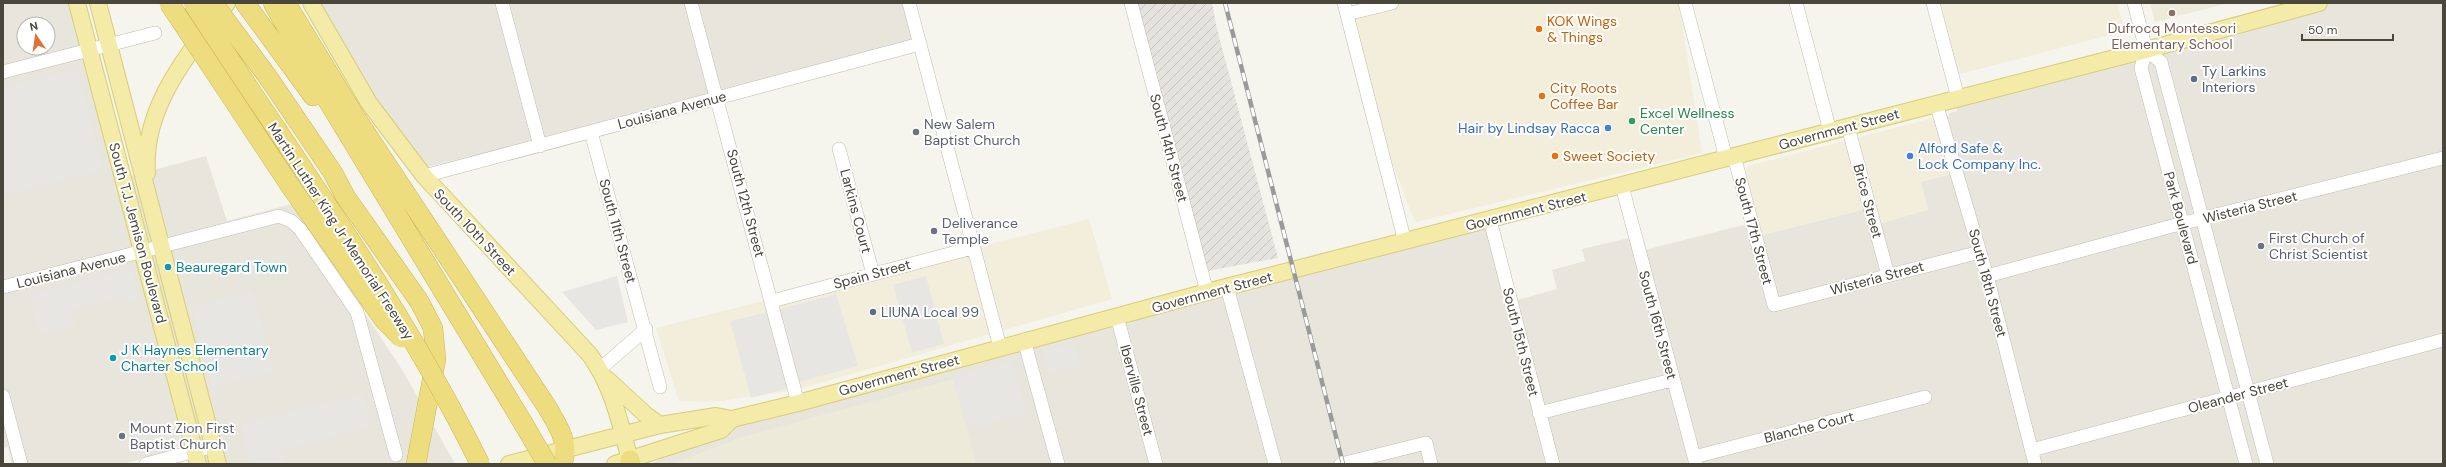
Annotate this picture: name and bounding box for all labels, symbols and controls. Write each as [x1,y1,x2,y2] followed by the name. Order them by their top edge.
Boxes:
[2167,8,2177,18] marker: Dufrocq Montessori Elementary School
[1547,12,1617,46] place label: KOK Wings & Things
[16,16,56,56] north arrow
[2302,16,2393,42] scale bar
[28,19,39,34] text: N
[2108,19,2236,53] place label: Dufrocq Montessori Elementary School
[2308,22,2337,38] text: 50 m
[1534,24,1544,34] marker: KOK Wings & Things
[2202,62,2266,96] place label: Ty Larkins Interiors
[2189,74,2199,84] marker: Ty Larkins Interiors
[1550,79,1618,113] place label: City Roots Coffee Bar
[616,87,728,133] street label: Louisiana Avenue
[1537,91,1547,101] marker: City Roots Coffee Bar
[1146,92,1192,204] street label: South 14th Street
[1640,104,1734,138] place label: Excel Wellness Center
[1777,104,1901,154] street label: Government Street
[924,115,1020,149] place label: New Salem Baptist Church
[1627,116,1637,126] marker: Excel Wellness Center
[264,119,418,343] street label: Martin Luther King Jr Memorial Freeway
[1458,119,1600,137] place label: Hair by Lindsay Racca
[1603,123,1613,133] marker: Hair by Lindsay Racca
[911,127,921,137] marker: New Salem Baptist Church
[1918,139,2041,173] place label: Alford Safe & Lock Company Inc.
[105,141,171,325] street label: South T.J. Jemison Boulevard
[723,147,769,259] street label: South 12th Street
[1563,147,1655,165] place label: Sweet Society
[1550,151,1560,161] marker: Sweet Society
[1905,151,1915,161] marker: Alford Safe & Lock Company Inc.
[1849,162,1887,240] street label: Brice Street
[836,167,876,255] street label: Larkins Court
[2160,170,2202,266] street label: Park Boulevard
[1731,175,1777,287] street label: South 17th Street
[595,177,641,285] street label: South 11th Street
[430,185,520,279] street label: South 10th Street
[1464,187,1588,235] street label: Government Street
[2201,187,2299,227] street label: Wisteria Street
[942,214,1018,248] place label: Deliverance Temple
[929,226,939,236] marker: Deliverance Temple
[1965,227,2011,339] street label: South 18th Street
[2269,229,2368,263] place label: First Church of Christ Scientist
[2256,241,2266,251] marker: First Church of Christ Scientist
[15,248,127,292] street label: Louisiana Avenue
[831,255,913,293] street label: Spain Street
[1828,257,1926,299] street label: Wisteria Street
[176,258,287,276] place label: Beauregard Town
[163,262,173,272] marker: Beauregard Town
[1150,267,1274,317] street label: Government Street
[1635,269,1681,381] street label: South 16th Street
[1499,286,1543,398] street label: South 15th Street
[881,303,979,321] place label: LIUNA Local 99
[868,307,878,317] marker: LIUNA Local 99
[121,341,269,375] place label: J K Haynes Elementary Charter School
[1116,343,1158,437] street label: Iberville Street
[837,350,961,400] street label: Government Street
[108,353,118,363] marker: J K Haynes Elementary Charter School
[2186,373,2290,417] street label: Oleander Street
[1762,407,1856,447] street label: Blanche Court
[130,419,235,453] place label: Mount Zion First Baptist Church
[117,431,127,441] marker: Mount Zion First Baptist Church

